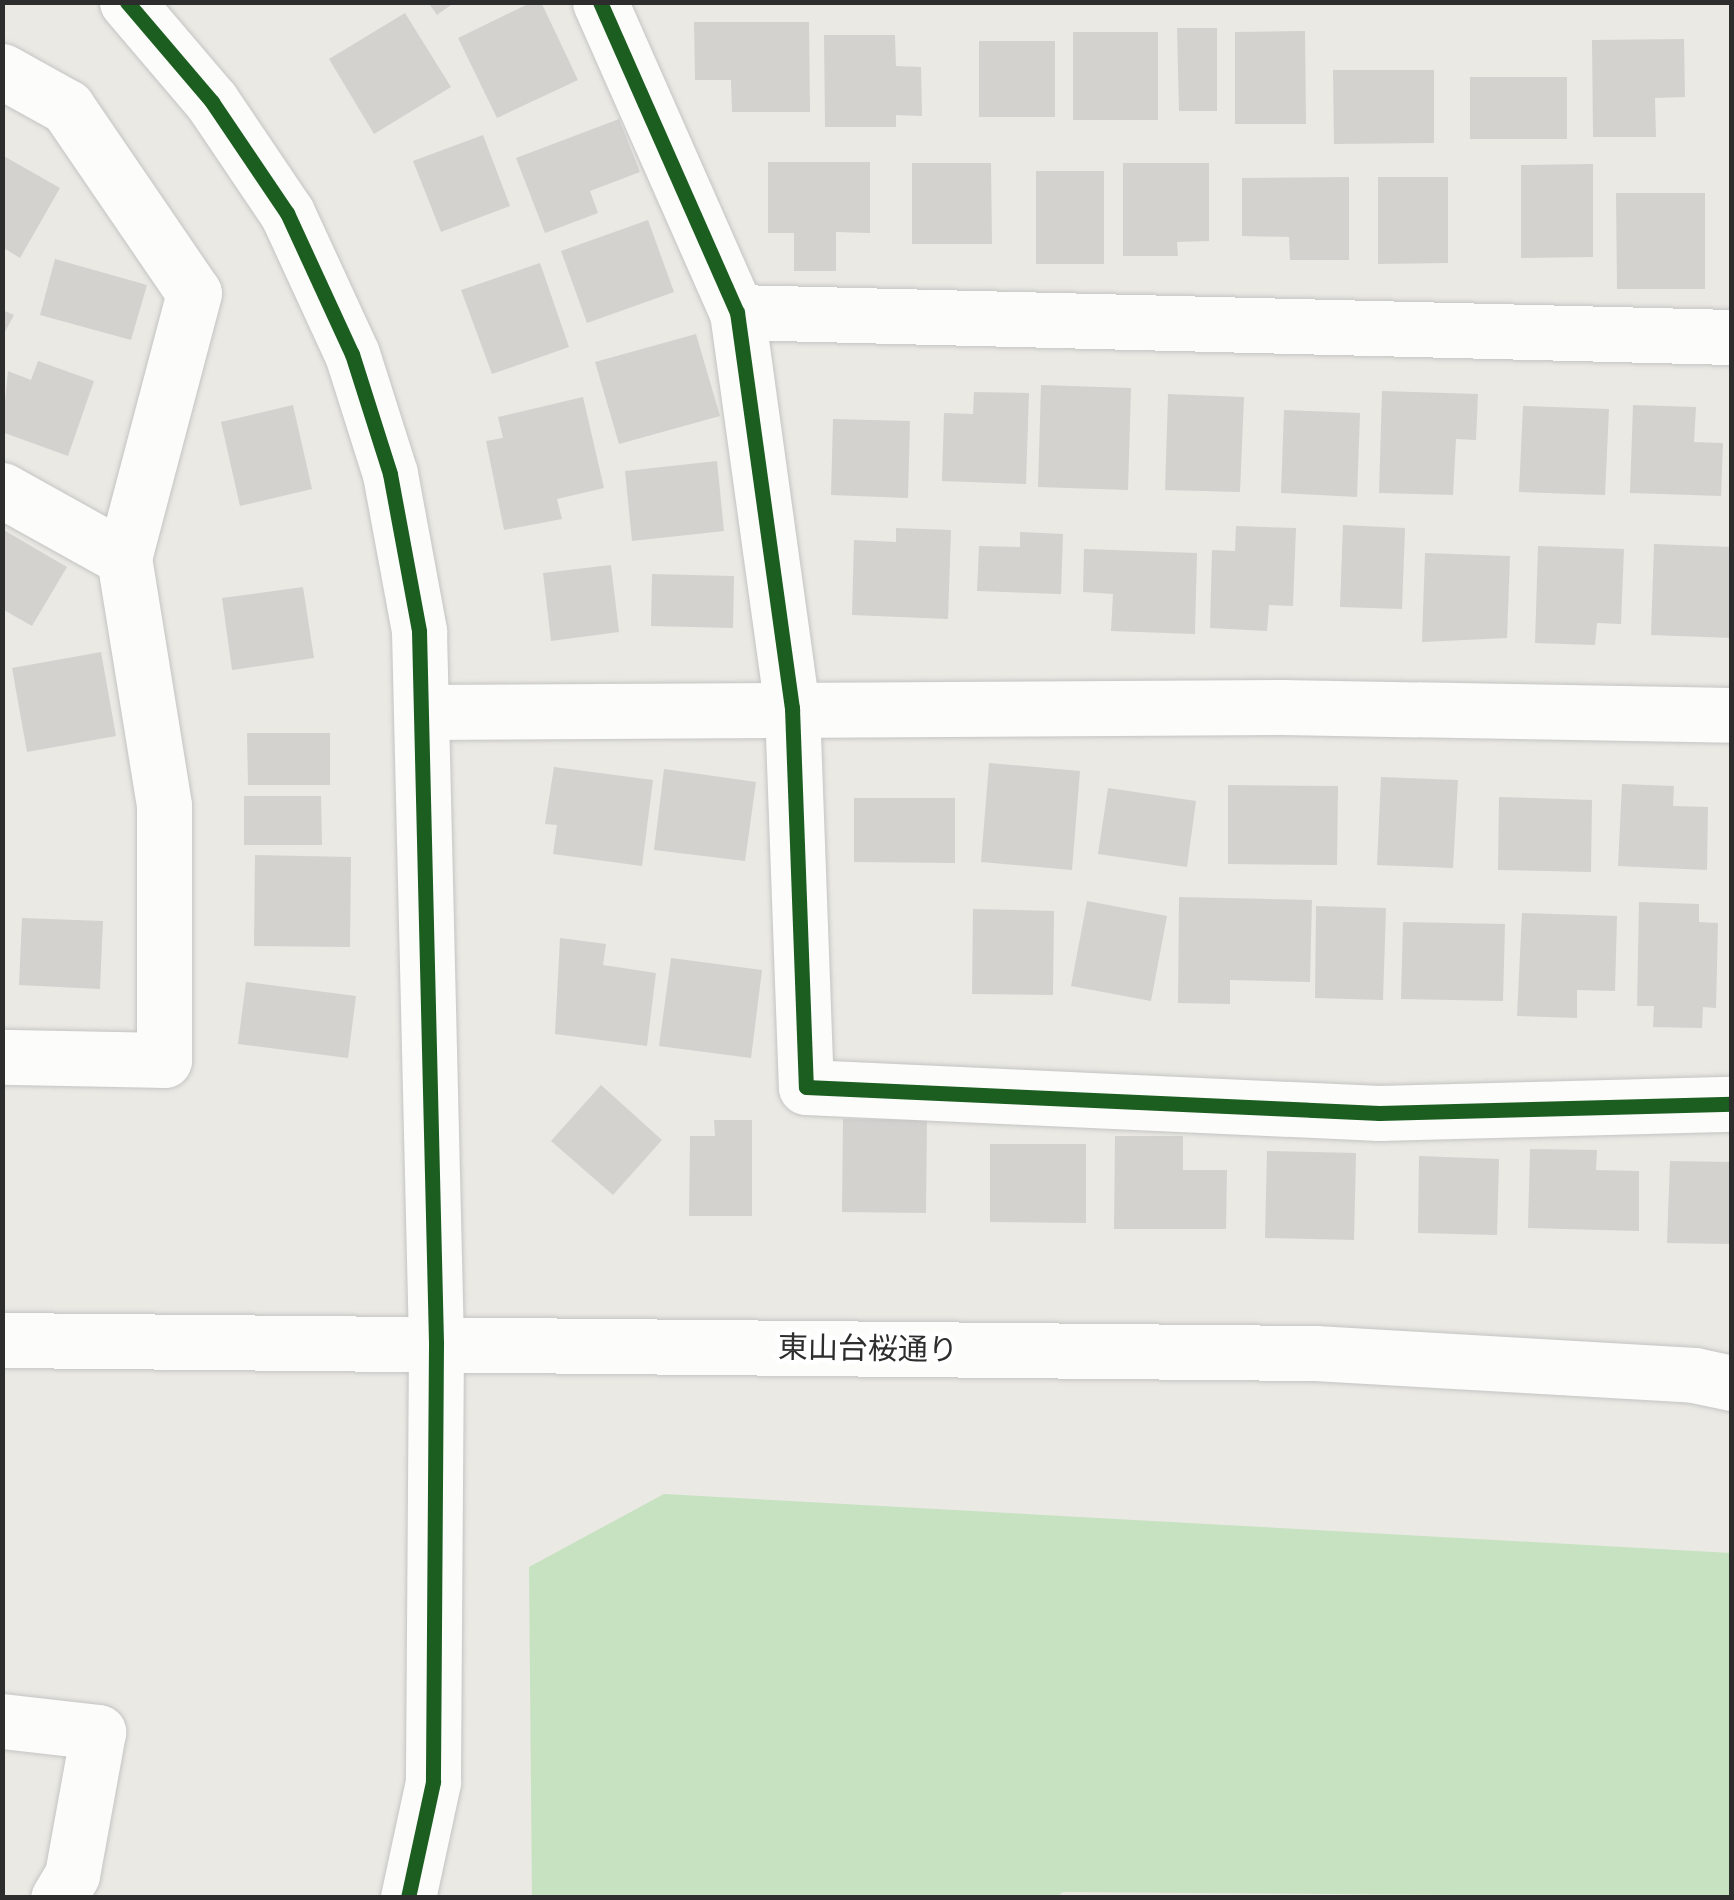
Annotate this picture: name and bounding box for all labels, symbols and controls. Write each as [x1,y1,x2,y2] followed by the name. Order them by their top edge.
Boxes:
[778,1328,958,1368] street label: 東山台桜通り

